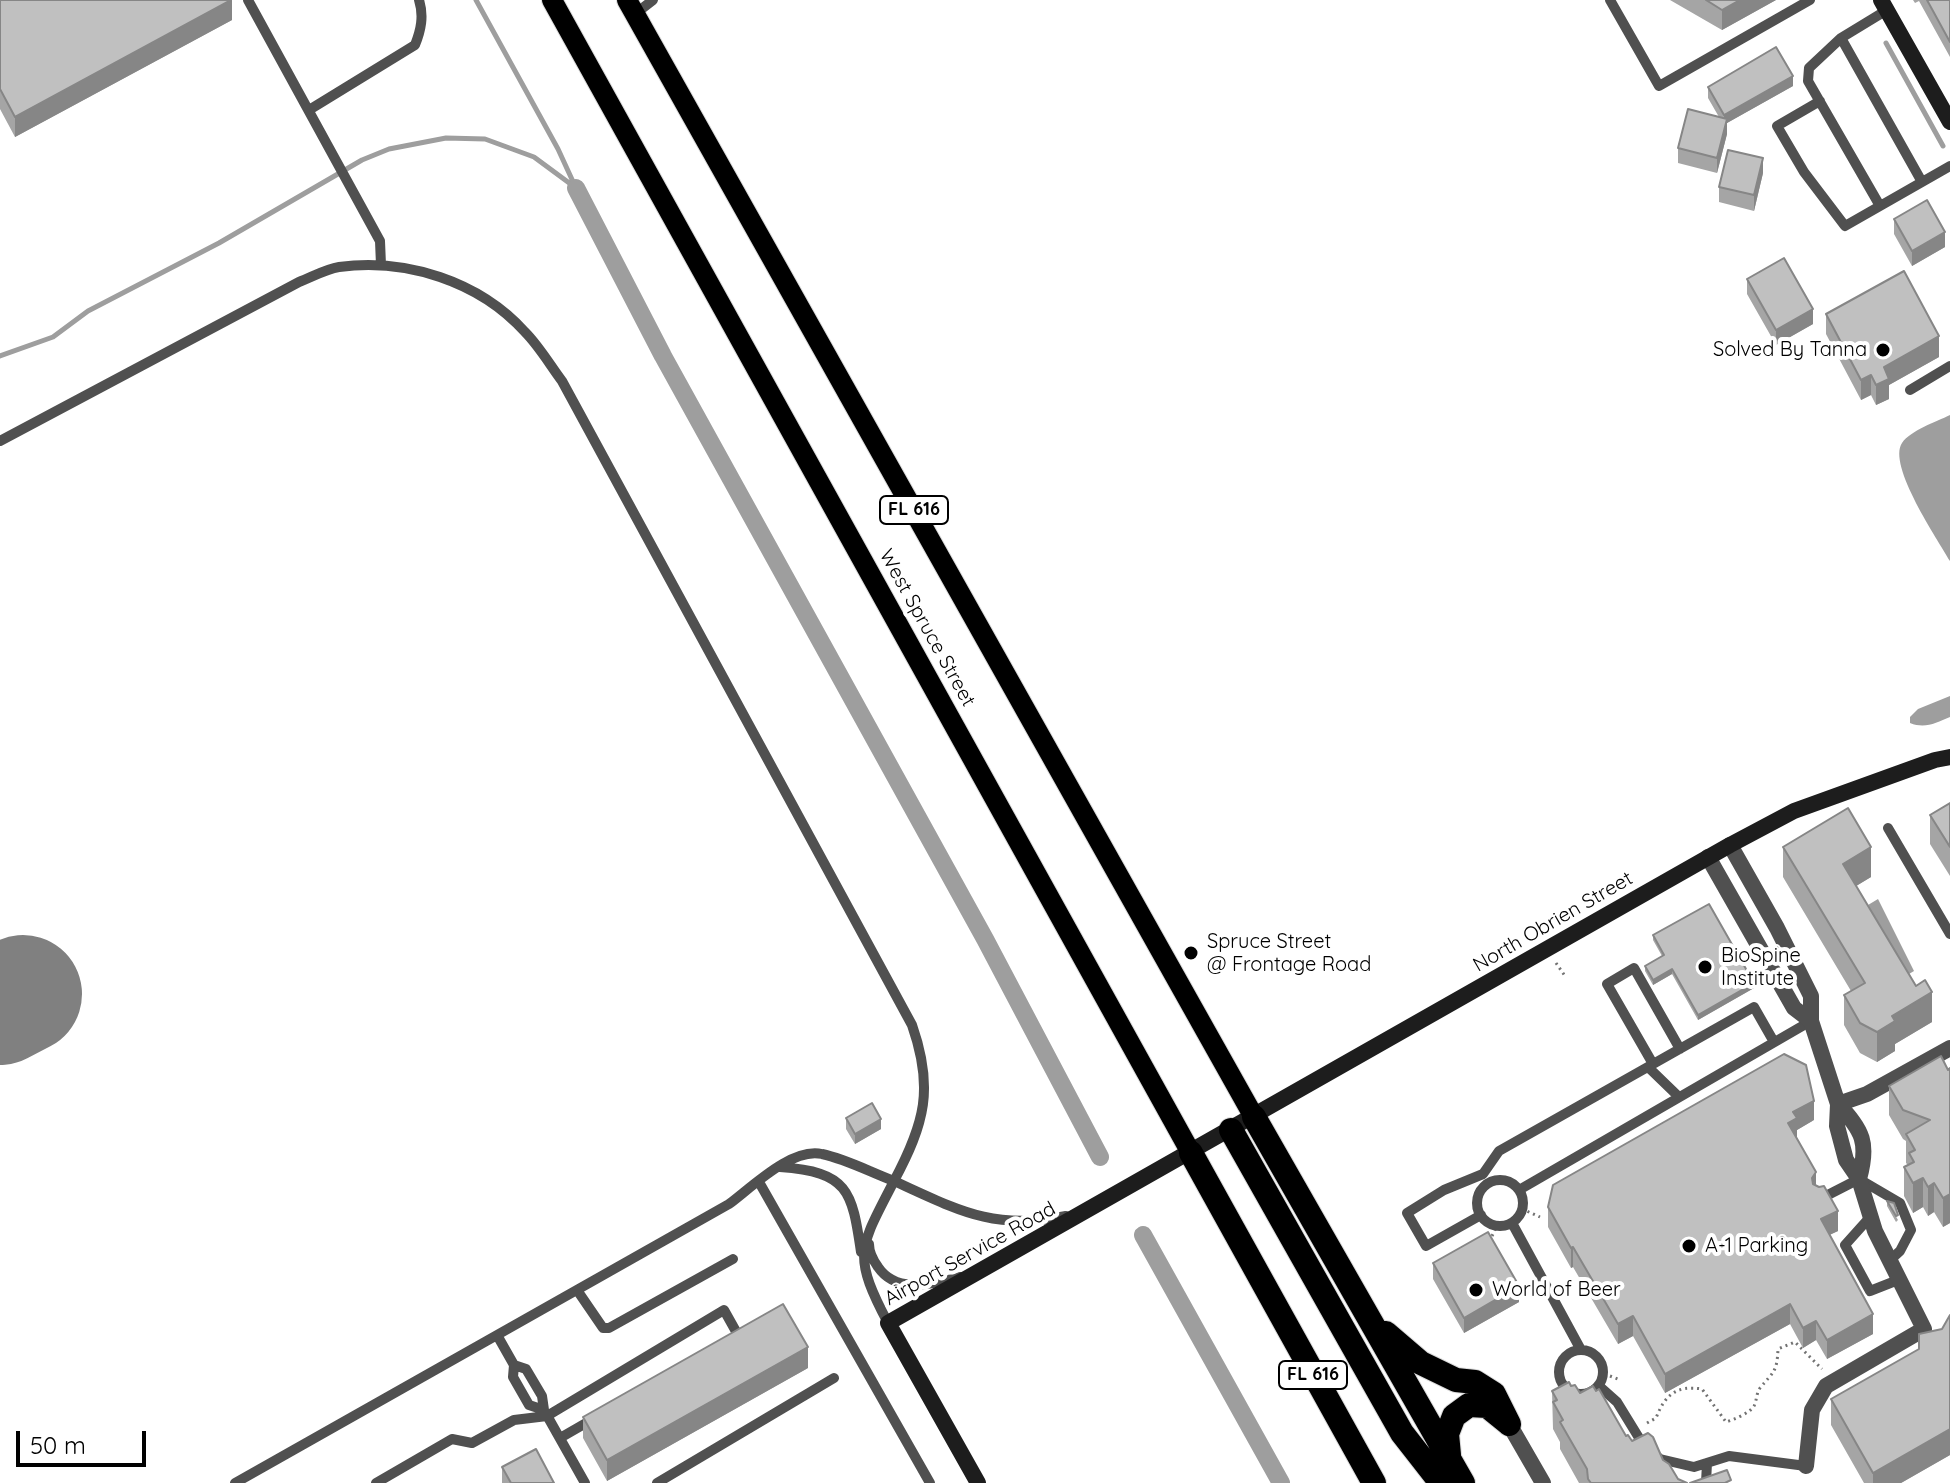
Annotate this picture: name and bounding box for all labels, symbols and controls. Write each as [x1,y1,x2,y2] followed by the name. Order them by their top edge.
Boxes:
[1713,338,1867,362] place label: Solved By Tanna
[1874,341,1892,359] marker: Solved By Tanna
[880,496,948,524] road number: FL 616
[874,545,980,711] street label: West Spruce Street
[1469,867,1637,977] street label: North Obrien Street
[1207,930,1371,977] place label: Spruce Street @ Frontage Road
[1182,944,1200,962] marker: Spruce Street @ Frontage Road
[1721,944,1801,991] place label: BioSpine Institute
[1696,958,1714,976] marker: BioSpine Institute
[880,1197,1060,1311] street label: Airport Service Road
[1705,1234,1808,1258] place label: A-1 Parking
[1680,1237,1698,1255] marker: A-1 Parking
[1492,1278,1621,1302] place label: World of Beer
[1467,1281,1485,1299] marker: World of Beer
[1279,1361,1347,1389] road number: FL 616
[20,1415,150,1465] scale bar
[30,1430,86,1460] text: 50 m

